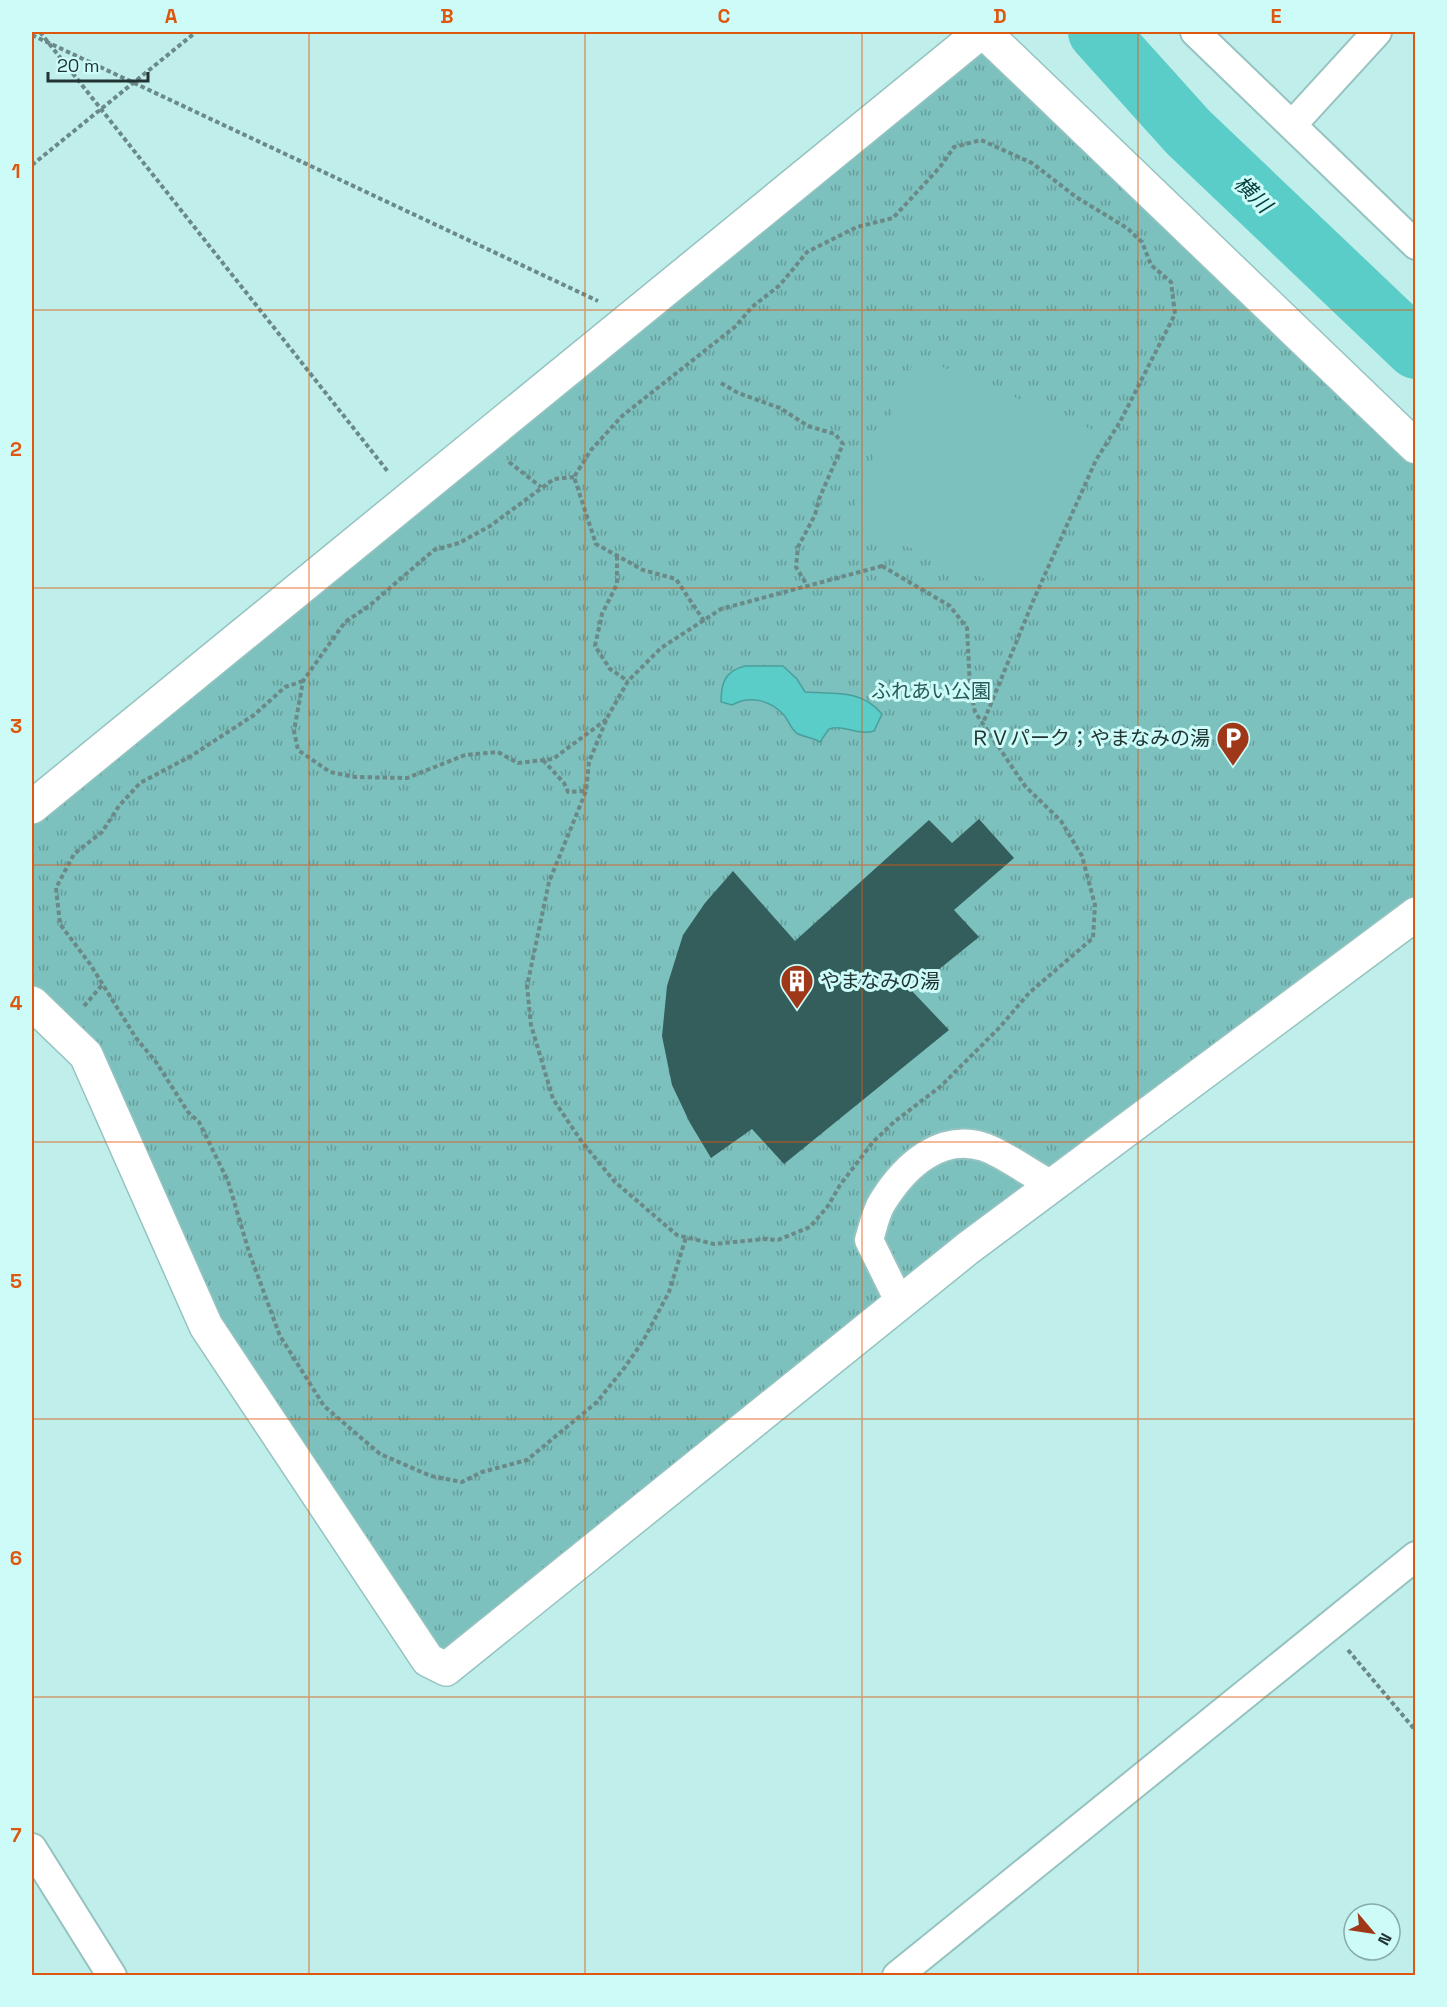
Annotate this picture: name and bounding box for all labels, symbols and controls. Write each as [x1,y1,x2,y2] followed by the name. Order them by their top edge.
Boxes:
[165,3,178,29] text: A
[440,3,454,29] text: B
[718,3,731,29] text: C
[993,3,1007,29] text: D
[1270,3,1282,29] text: E
[48,45,148,83] scale bar
[57,54,100,77] text: 20 m
[11,158,21,184] text: 1
[1229,170,1279,220] water label: 横川
[10,436,22,462] text: 2
[871,678,991,704] park label: ふれあい公園
[10,713,22,739] text: 3
[1215,720,1251,767] parking icon: ＲＶパーク；やまなみの湯
[970,725,1210,751] place label: ＲＶパーク；やまなみの湯
[779,963,815,1010] building icon: やまなみの湯
[820,968,940,994] place label: やまなみの湯
[10,990,23,1016] text: 4
[10,1268,22,1294] text: 5
[10,1545,22,1571] text: 6
[10,1822,22,1848] text: 7
[1342,1902,1402,1962] north arrow
[1373,1929,1396,1949] text: N

